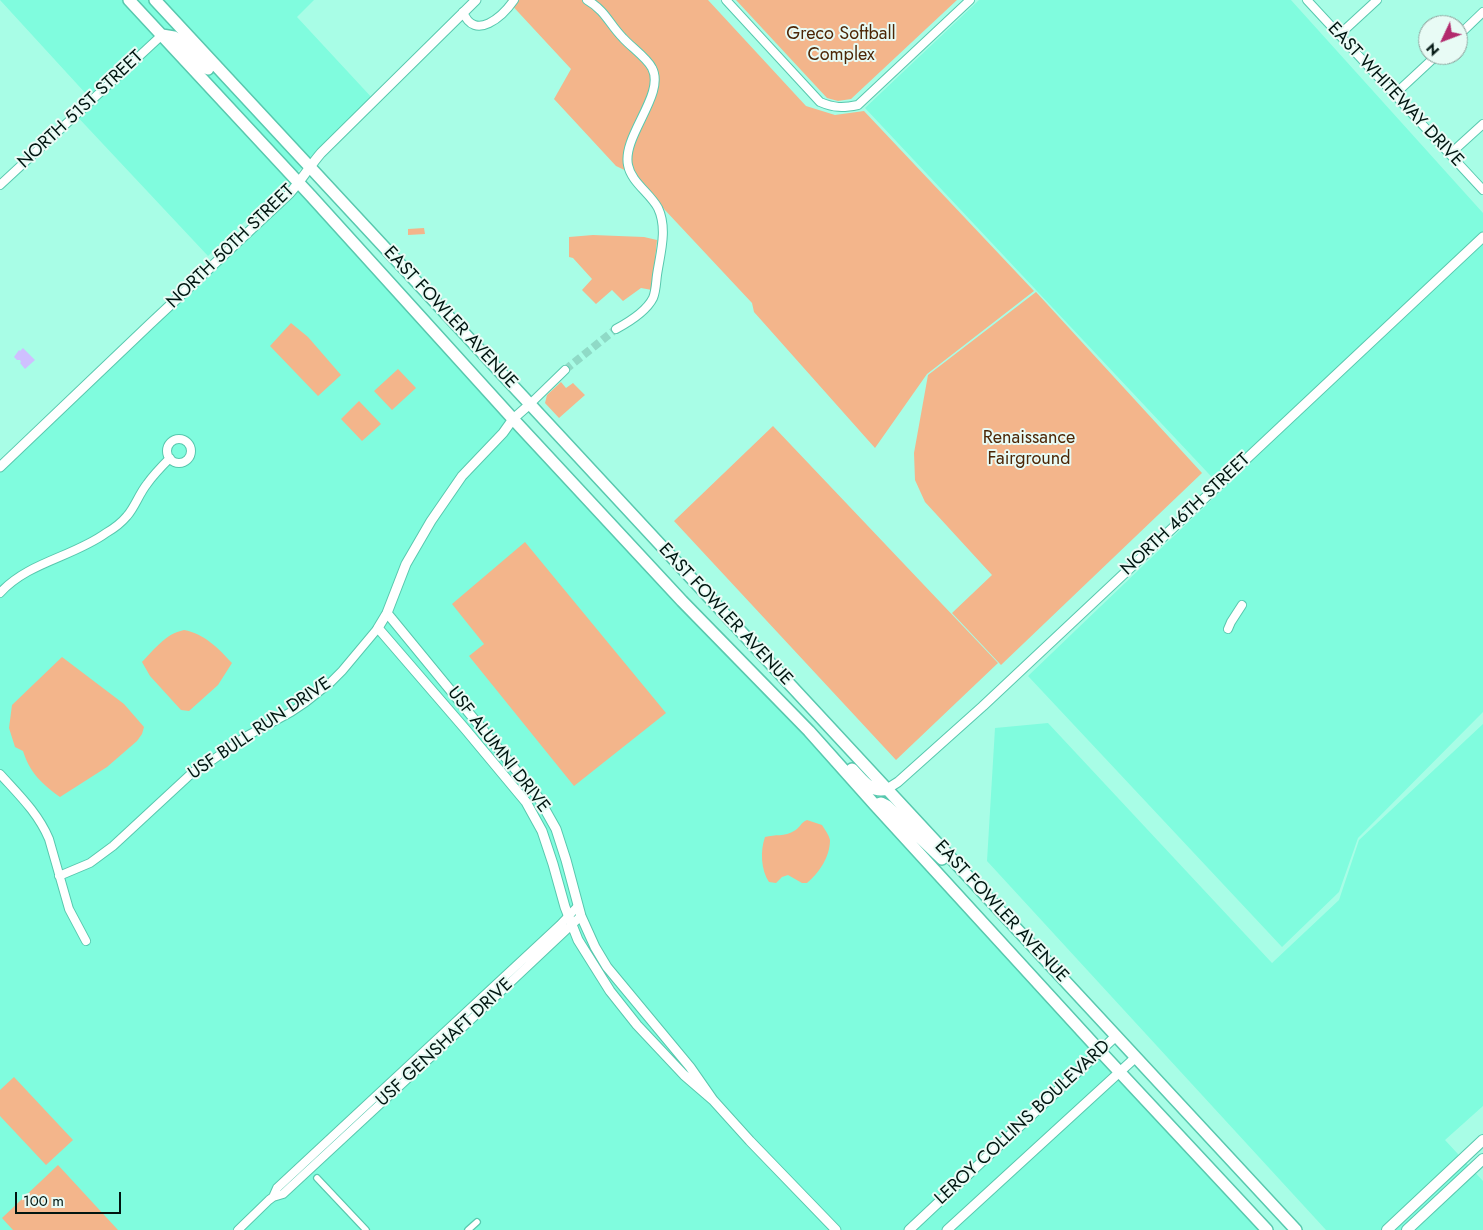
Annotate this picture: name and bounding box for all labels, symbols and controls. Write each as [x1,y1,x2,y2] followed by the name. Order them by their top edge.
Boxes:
[1418,15,1468,65] north arrow
[1323,18,1467,172] street label: EAST WHITEWAY DRIVE
[786,24,896,66] park label: Greco Softball Complex
[1422,39,1444,60] text: N
[14,46,148,174] street label: NORTH 51ST STREET
[163,181,299,313] street label: NORTH 50TH STREET
[379,242,521,394] street label: EAST FOWLER AVENUE
[983,428,1075,470] park label: Renaissance Fairground
[1117,450,1255,580] street label: NORTH 46TH STREET
[654,539,796,691] street label: EAST FOWLER AVENUE
[184,673,336,785] street label: USF BULL RUN DRIVE
[442,683,554,817] street label: USF ALUMNI DRIVE
[930,836,1072,988] street label: EAST FOWLER AVENUE
[372,974,518,1112] street label: USF GENSHAFT DRIVE
[931,1036,1115,1210] street label: LEROY COLLINS BOULEVARD
[18,1182,124,1214] scale bar
[23,1190,64,1212] text: 100 m

